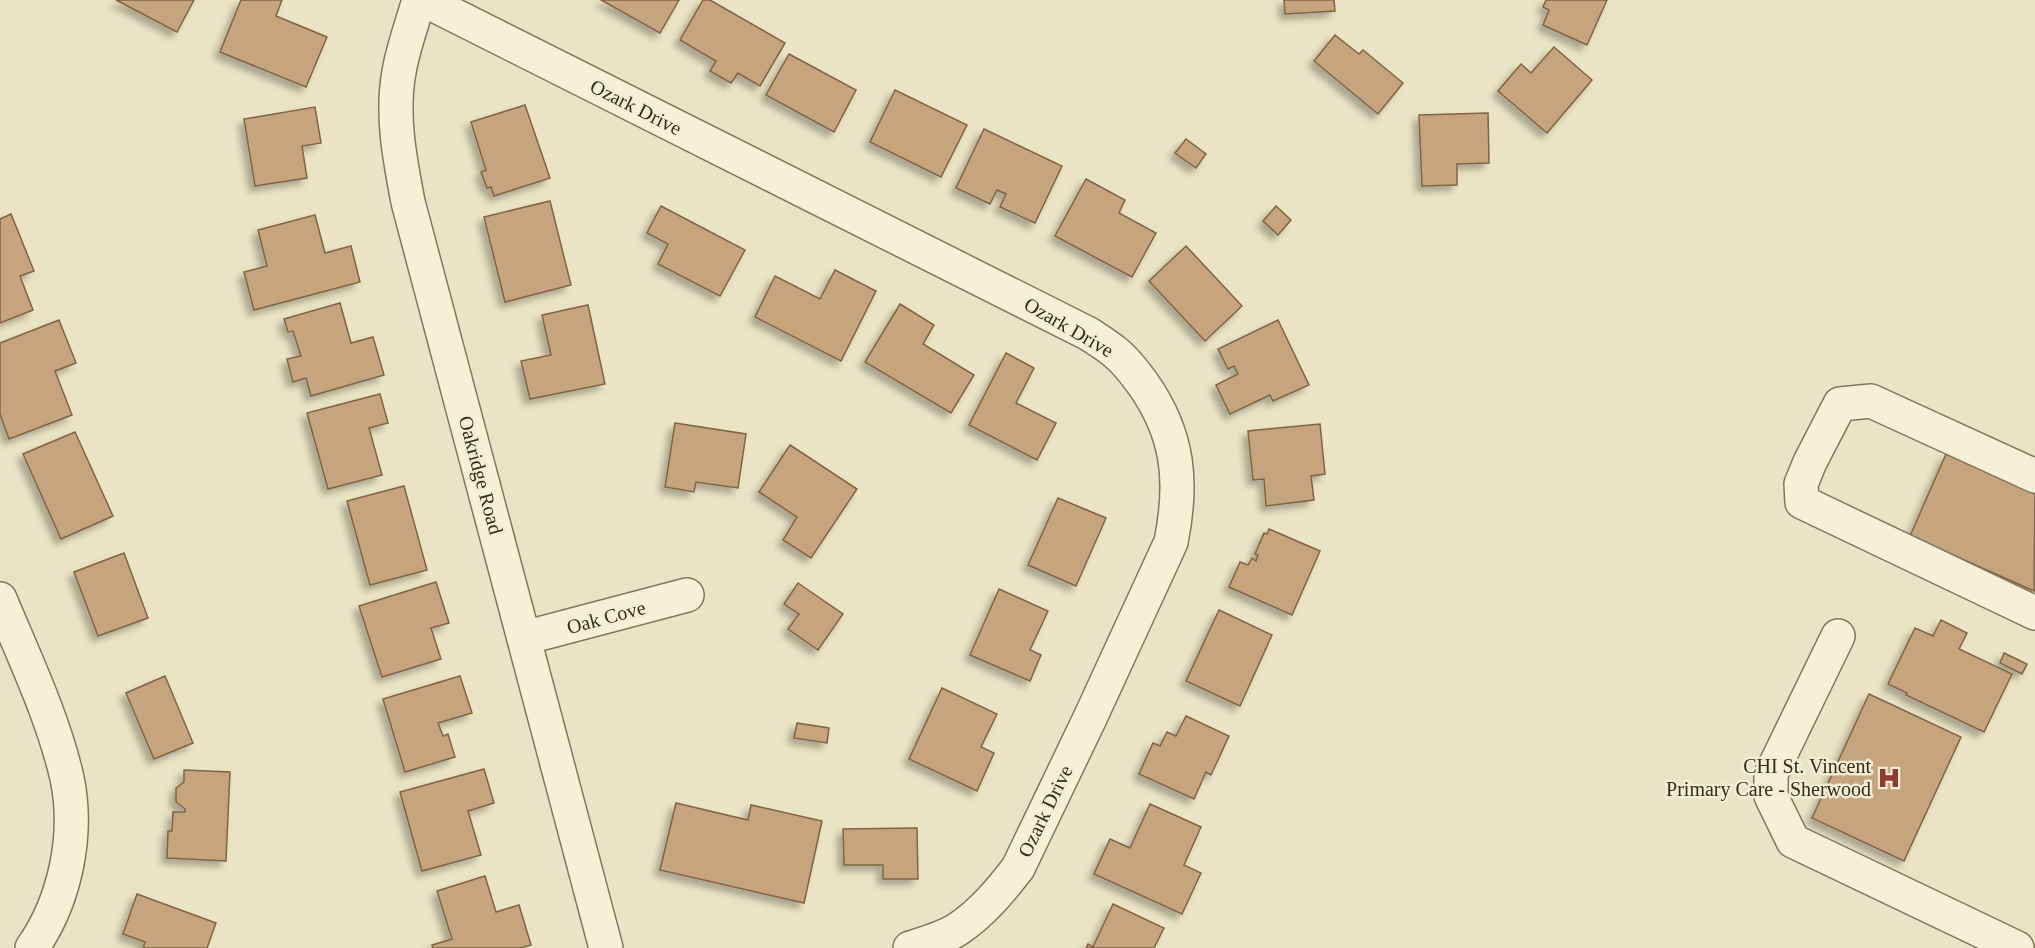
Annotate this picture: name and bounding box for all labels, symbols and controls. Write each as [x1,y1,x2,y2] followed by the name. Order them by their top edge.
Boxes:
[587,75,685,139] street label: Ozark Drive
[1020,293,1118,361] street label: Ozark Drive
[454,413,507,537] street label: Oakridge Road
[564,596,648,638] street label: Oak Cove
[1666,755,1871,801] place label: CHI St. Vincent Primary Care - Sherwood
[1013,761,1077,860] street label: Ozark Drive
[1876,765,1902,791] hospital icon: CHI St. Vincent Primary Care - Sherwood

